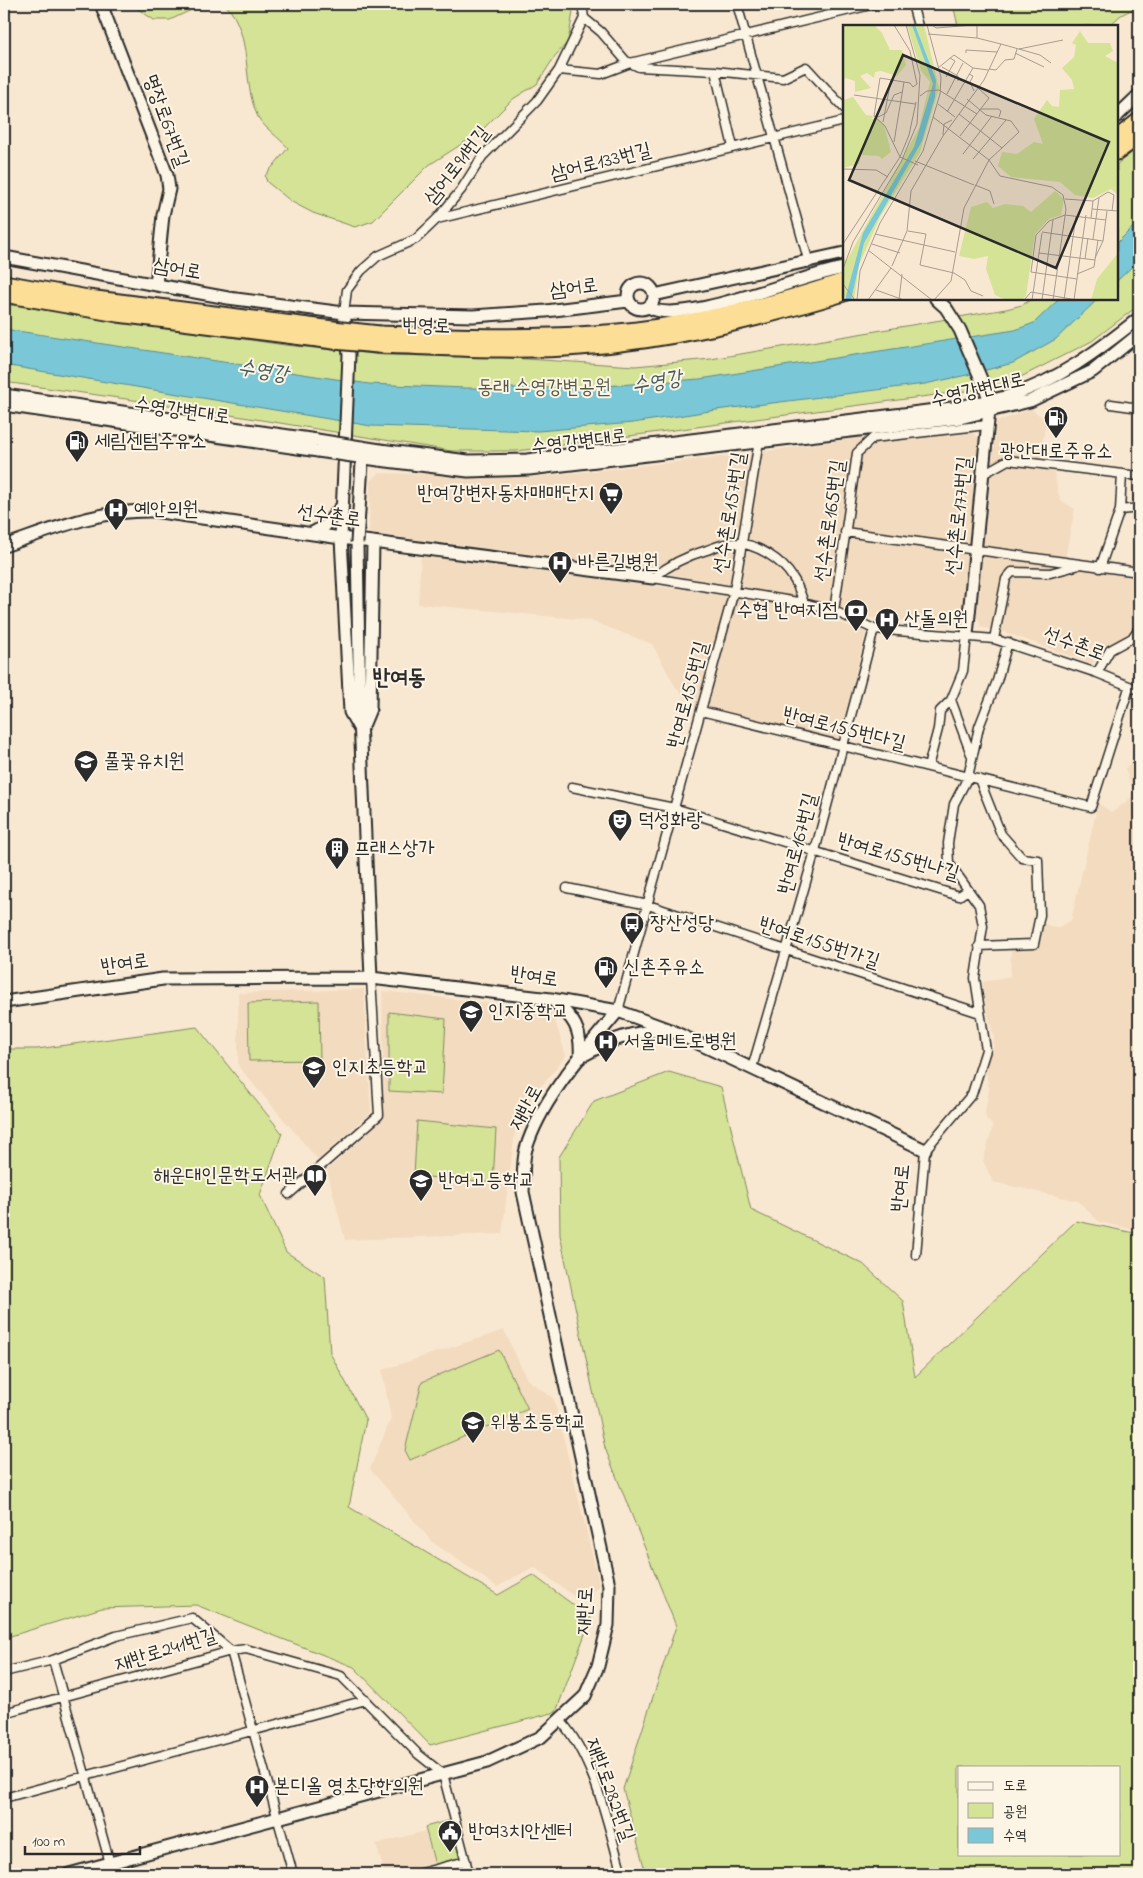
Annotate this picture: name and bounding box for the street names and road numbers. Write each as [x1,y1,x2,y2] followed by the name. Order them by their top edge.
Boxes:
[135,70,195,172] street label: 명장로67번길
[418,120,498,212] street label: 삼어로91번길
[547,136,655,190] street label: 삼어로133번길
[151,252,203,288] street label: 삼어로
[548,272,600,306] street label: 삼어로
[401,312,451,342] street label: 번영로
[928,366,1028,416] street label: 수영강변대로
[132,391,232,433] street label: 수영강변대로
[529,423,629,463] street label: 수영강변대로
[707,450,755,576] street label: 선수촌로157번길
[939,455,981,577] street label: 선수촌로177번길
[808,458,854,584] street label: 선수촌로165번길
[295,498,363,536] street label: 선수촌로
[1039,620,1109,670] street label: 선수촌로
[661,638,717,752] street label: 반여로155번길
[779,701,909,759] street label: 반여로155번다길
[772,790,826,898] street label: 반여로167번길
[834,827,962,889] street label: 반여로155번나길
[755,911,883,977] street label: 반여로155번가길
[99,947,151,983] street label: 반여로
[508,960,560,996] street label: 반여로
[503,1080,551,1136] street label: 재반로
[885,1162,919,1214] street label: 반여로
[570,1586,602,1636] street label: 재반로
[112,1622,220,1680] street label: 재반로241번길
[577,1734,641,1846] street label: 재반로282번길

